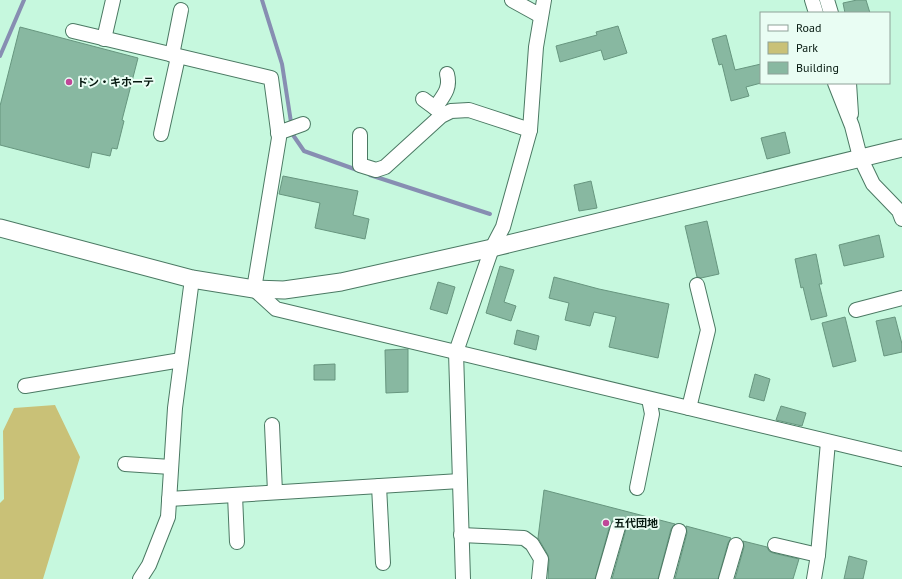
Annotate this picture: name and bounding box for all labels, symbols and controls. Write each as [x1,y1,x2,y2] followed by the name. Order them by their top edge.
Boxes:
[760,12,890,84] legend
[796,20,821,35] text: Road
[796,40,818,55] text: Park
[796,60,839,75] text: Building
[77,75,154,89] place label: ドン・キホーテ
[64,77,74,87] marker: ドン・キホーテ
[614,516,658,530] place label: 五代団地
[601,518,611,528] marker: 五代団地

